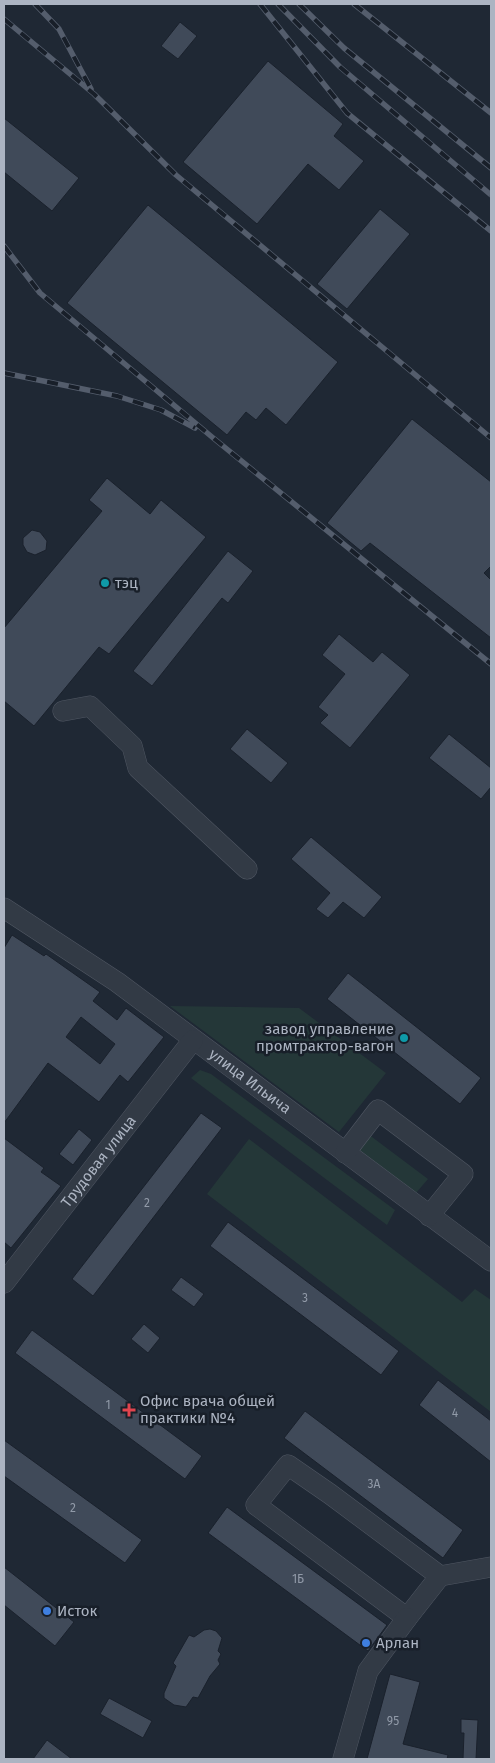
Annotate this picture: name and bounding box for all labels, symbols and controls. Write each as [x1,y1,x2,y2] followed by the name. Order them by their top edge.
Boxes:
[115,574,138,592] place label: тэц
[99,577,111,589] marker: тэц
[256,1020,394,1055] place label: завод управление промтрактор-вагон
[398,1032,410,1044] marker: завод управление промтрактор-вагон
[205,1045,295,1118] street label: улица Ильича
[57,1112,140,1211] street label: Трудовая улица
[144,1196,150,1210] house number: 2
[302,1291,308,1305] house number: 3
[140,1392,275,1427] place label: Офис врача общей практики №4
[105,1398,111,1412] house number: 1
[122,1403,136,1417] marker: Офис врача общей практики №4
[452,1406,459,1420] house number: 4
[368,1477,381,1491] house number: 3А
[70,1501,76,1515] house number: 2
[292,1572,304,1586] house number: 1Б
[57,1602,98,1620] place label: Исток
[41,1605,53,1617] marker: Исток
[376,1634,419,1652] place label: Арлан
[360,1637,372,1649] marker: Арлан
[387,1714,399,1728] house number: 95

